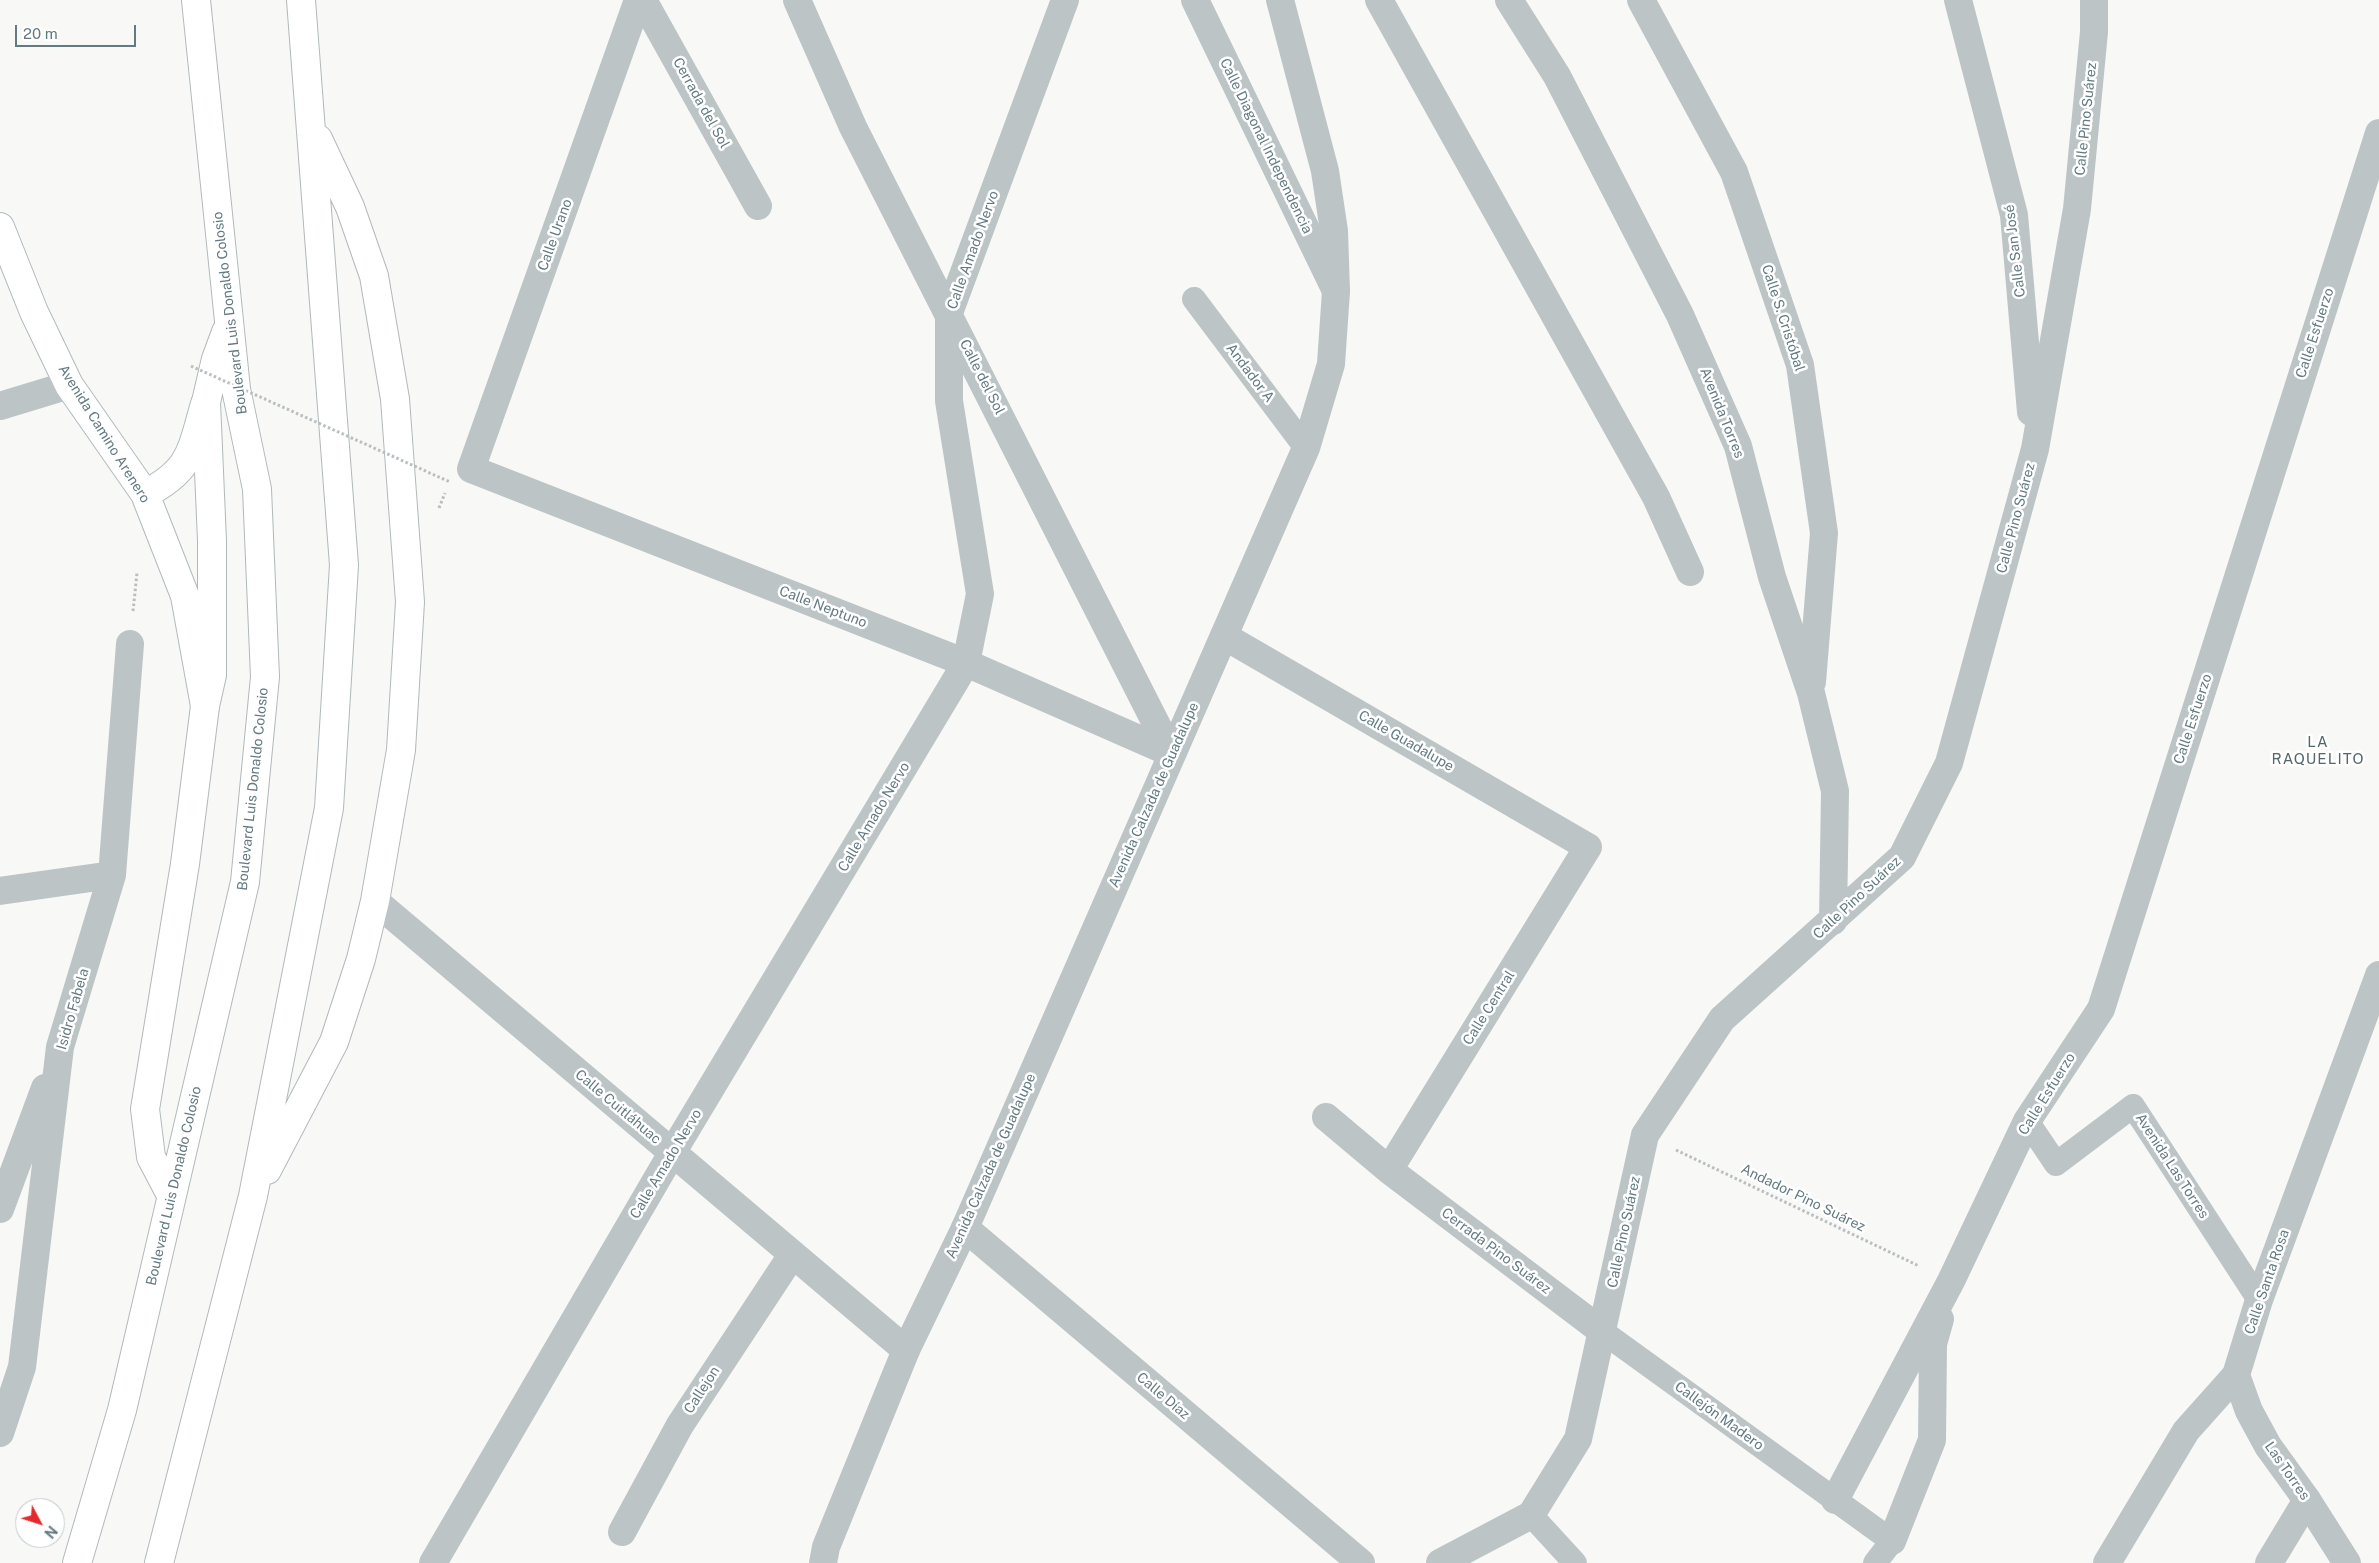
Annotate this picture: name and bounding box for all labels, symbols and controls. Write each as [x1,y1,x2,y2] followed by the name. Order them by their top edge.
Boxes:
[18,15,139,47] scale bar
[23,25,58,42] text: 20 m
[669,55,733,151] street label: Cerrada del Sol
[1216,56,1316,236] street label: Calle Diagonal Independencia
[2072,62,2100,176] street label: Calle Pino Suárez
[944,188,1002,312] street label: Calle Amado Nervo
[534,197,576,273] street label: Calle Urano
[2001,204,2029,298] street label: Calle San José
[209,211,251,415] street label: Boulevard Luis Donaldo Colosio
[1758,263,1808,373] street label: Calle S. Cristóbal
[2292,286,2338,380] street label: Calle Esfuerzo
[956,337,1008,417] street label: Calle del Sol
[1222,340,1278,406] street label: Andador A
[55,362,153,506] street label: Avenida Camino Arenero
[1696,365,1748,461] street label: Avenida Torres
[1993,461,2039,575] street label: Calle Pino Suárez
[777,583,869,631] street label: Calle Neptuno
[2170,672,2216,766] street label: Calle Esfuerzo
[234,687,272,891] street label: Boulevard Luis Donaldo Colosio
[1105,700,1203,890] street label: Avenida Calzada de Guadalupe
[1355,707,1457,775] street label: Calle Guadalupe
[2270,733,2366,768] district label: LA RAQUELITO
[835,759,913,875] street label: Calle Amado Nervo
[1810,853,1904,943] street label: Calle Pino Suárez
[53,966,93,1052] street label: Isidro Fabela
[1459,968,1519,1048] street label: Calle Central
[2015,1050,2079,1138] street label: Calle Esfuerzo
[572,1066,664,1148] street label: Calle Cuitláhuac
[942,1071,1040,1261] street label: Avenida Calzada de Guadalupe
[143,1085,205,1287] street label: Boulevard Luis Donaldo Colosio
[627,1106,705,1222] street label: Calle Amado Nervo
[2132,1110,2212,1222] street label: Avenida Las Torres
[1738,1161,1868,1235] street label: Andador Pino Suárez
[1604,1175,1644,1289] street label: Calle Pino Suárez
[1438,1204,1554,1298] street label: Cerrada Pino Suárez
[2241,1227,2293,1337] street label: Calle Santa Rosa
[681,1363,723,1417] street label: Callejon
[1133,1369,1193,1423] street label: Calle Díaz
[1671,1378,1767,1454] street label: Callejón Madero
[2261,1439,2313,1503] street label: Las Torres
[15,1498,65,1548] north arrow
[41,1523,60,1541] text: N

